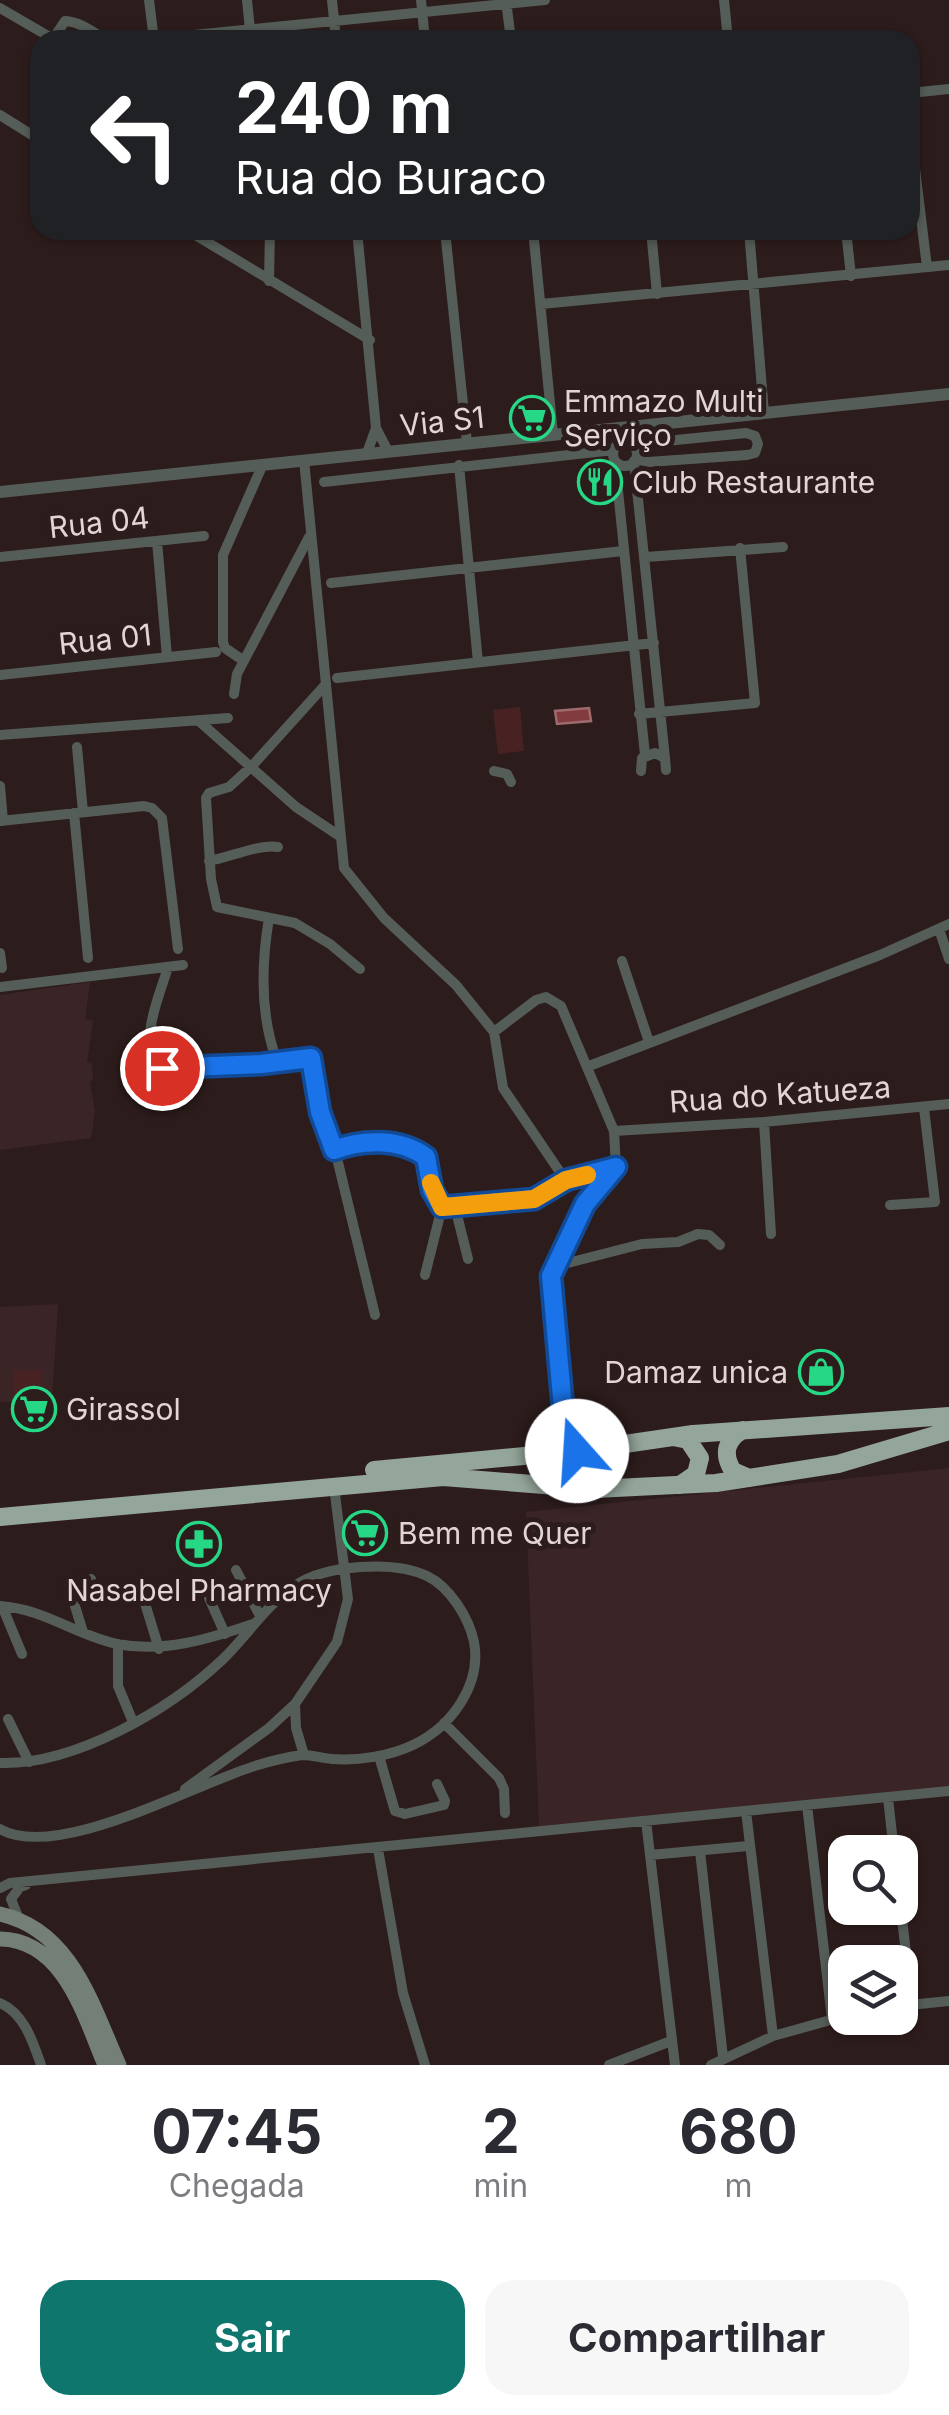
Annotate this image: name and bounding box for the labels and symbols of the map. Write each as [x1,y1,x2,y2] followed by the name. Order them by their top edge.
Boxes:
[564,383,764,453] place label: Emmazo Multi Serviço
[509,395,555,441] supermarket icon: Emmazo Multi Serviço
[398,399,486,443] street label: Via S1
[577,459,623,505] restaurant icon: Club Restaurante
[632,464,875,500] place label: Club Restaurante
[47,499,151,545] street label: Rua 04
[57,616,153,662] street label: Rua 01
[120,1026,205,1111] pin
[668,1068,892,1120] street label: Rua do Katueza
[798,1349,844,1395] shop icon: Damaz unica
[604,1354,788,1390] place label: Damaz unica
[11,1386,57,1432] supermarket icon: Girassol
[66,1391,181,1427] place label: Girassol
[525,1399,629,1503] position arrow
[342,1510,388,1556] supermarket icon: Bem me Quer
[398,1515,592,1551] place label: Bem me Quer
[176,1521,222,1567] pharmacy icon: Nasabel Pharmacy
[66,1572,332,1608] place label: Nasabel Pharmacy

